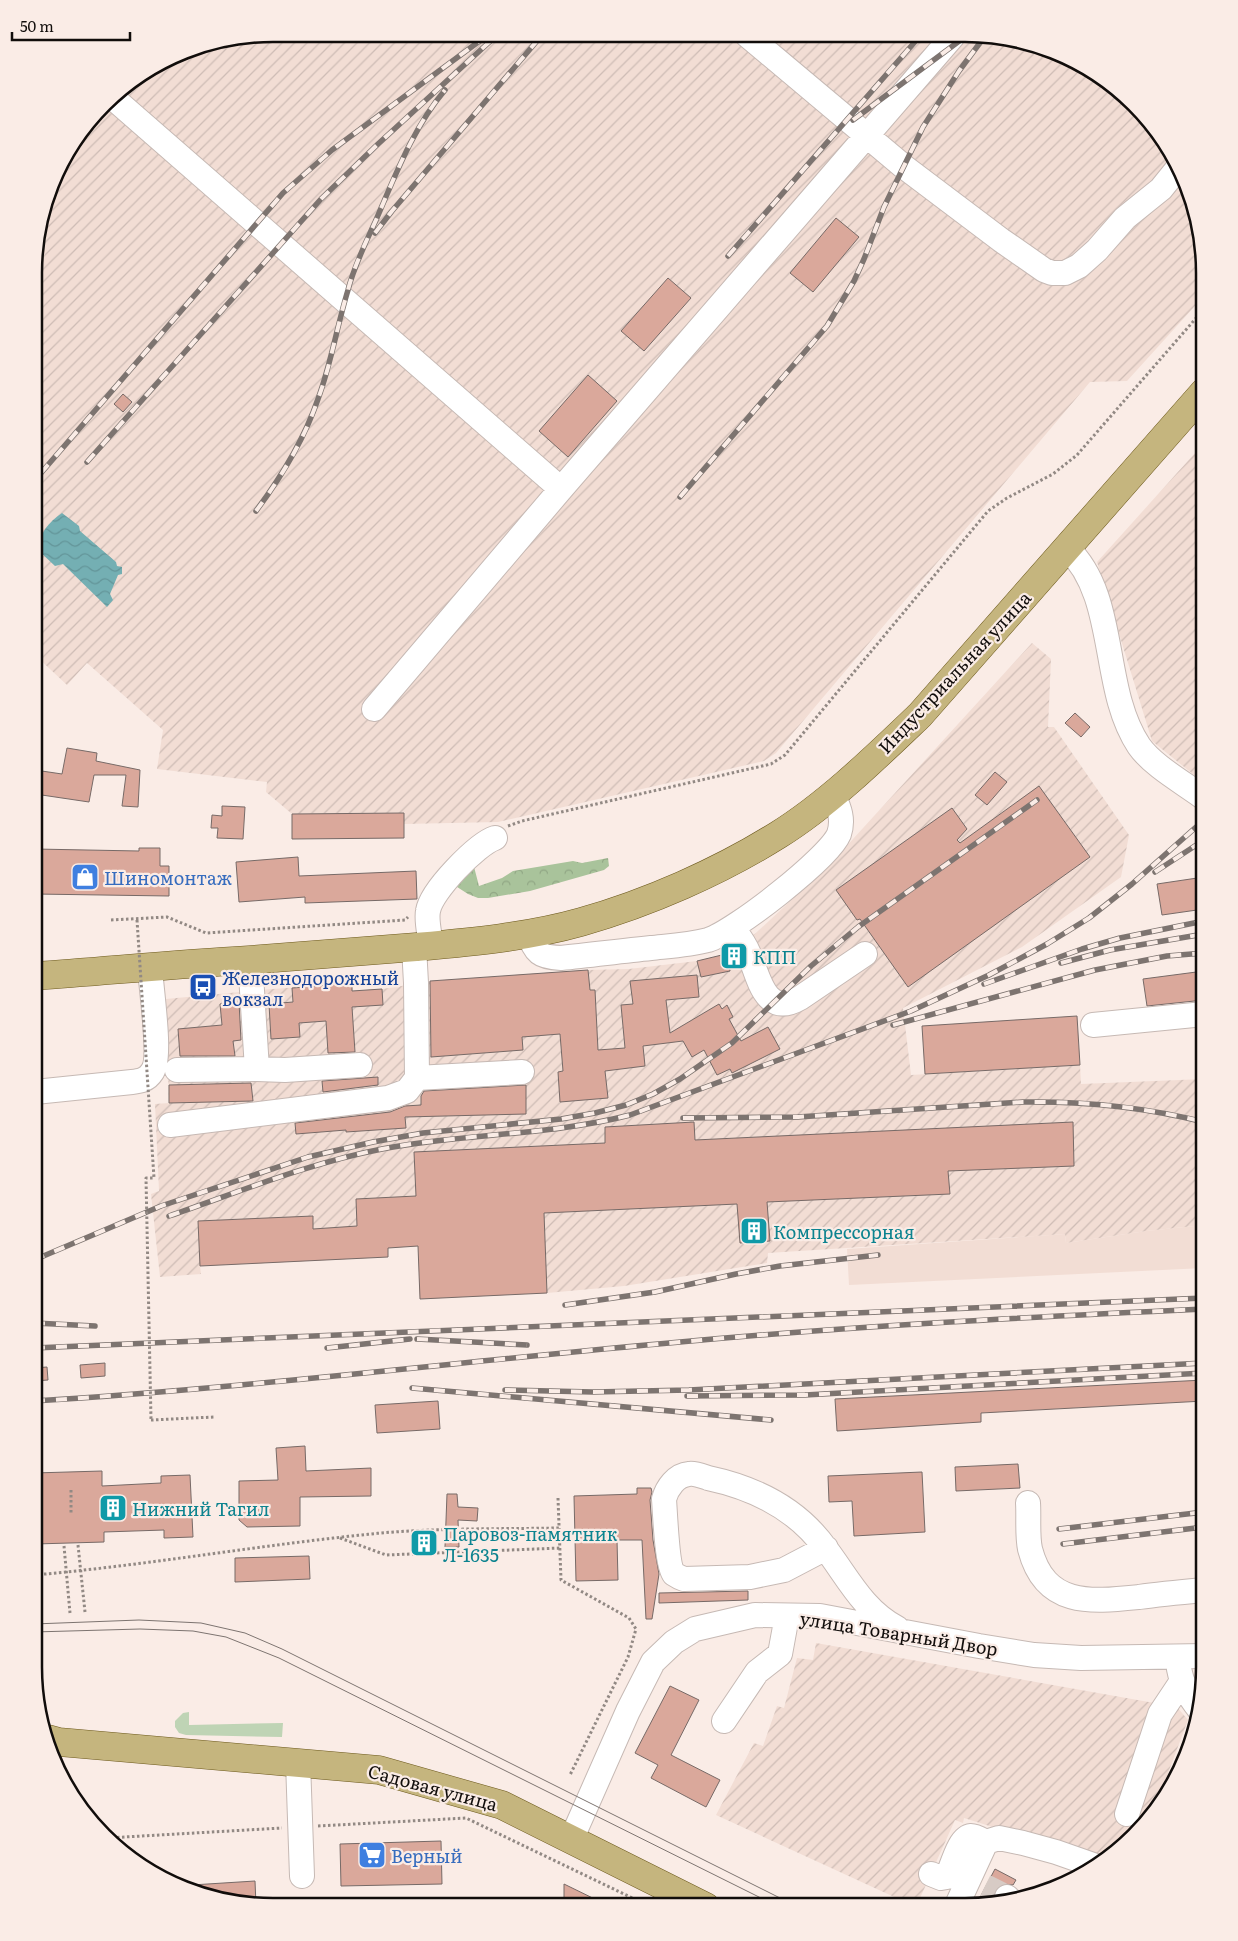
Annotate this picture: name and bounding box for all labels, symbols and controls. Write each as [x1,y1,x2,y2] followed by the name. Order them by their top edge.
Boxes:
[12,10,130,42] scale bar
[20,14,54,37] text: 50 m
[871,584,1037,759] street label: Индустриальная улица
[70,862,100,892] shop icon: Шиномонтаж
[104,864,233,891] place label: Шиномонтаж
[719,941,749,971] building icon: КПП
[753,943,796,970] place label: КПП
[222,964,399,1012] place label: Железнодорожный вокзал
[188,972,218,1002] bus stop icon: Железнодорожный вокзал
[739,1216,769,1246] building icon: Компрессорная
[773,1218,915,1245] place label: Компрессорная
[98,1493,128,1523] building icon: Нижний Тагил
[132,1495,269,1522] place label: Нижний Тагил
[443,1520,618,1568] place label: Паровоз-памятник Л-1635
[409,1528,439,1558] building icon: Паровоз-памятник Л-1635
[798,1604,1000,1662] street label: улица Товарный Двор
[365,1757,501,1817] street label: Садовая улица
[357,1840,387,1870] supermarket icon: Верный
[391,1842,463,1869] place label: Верный

